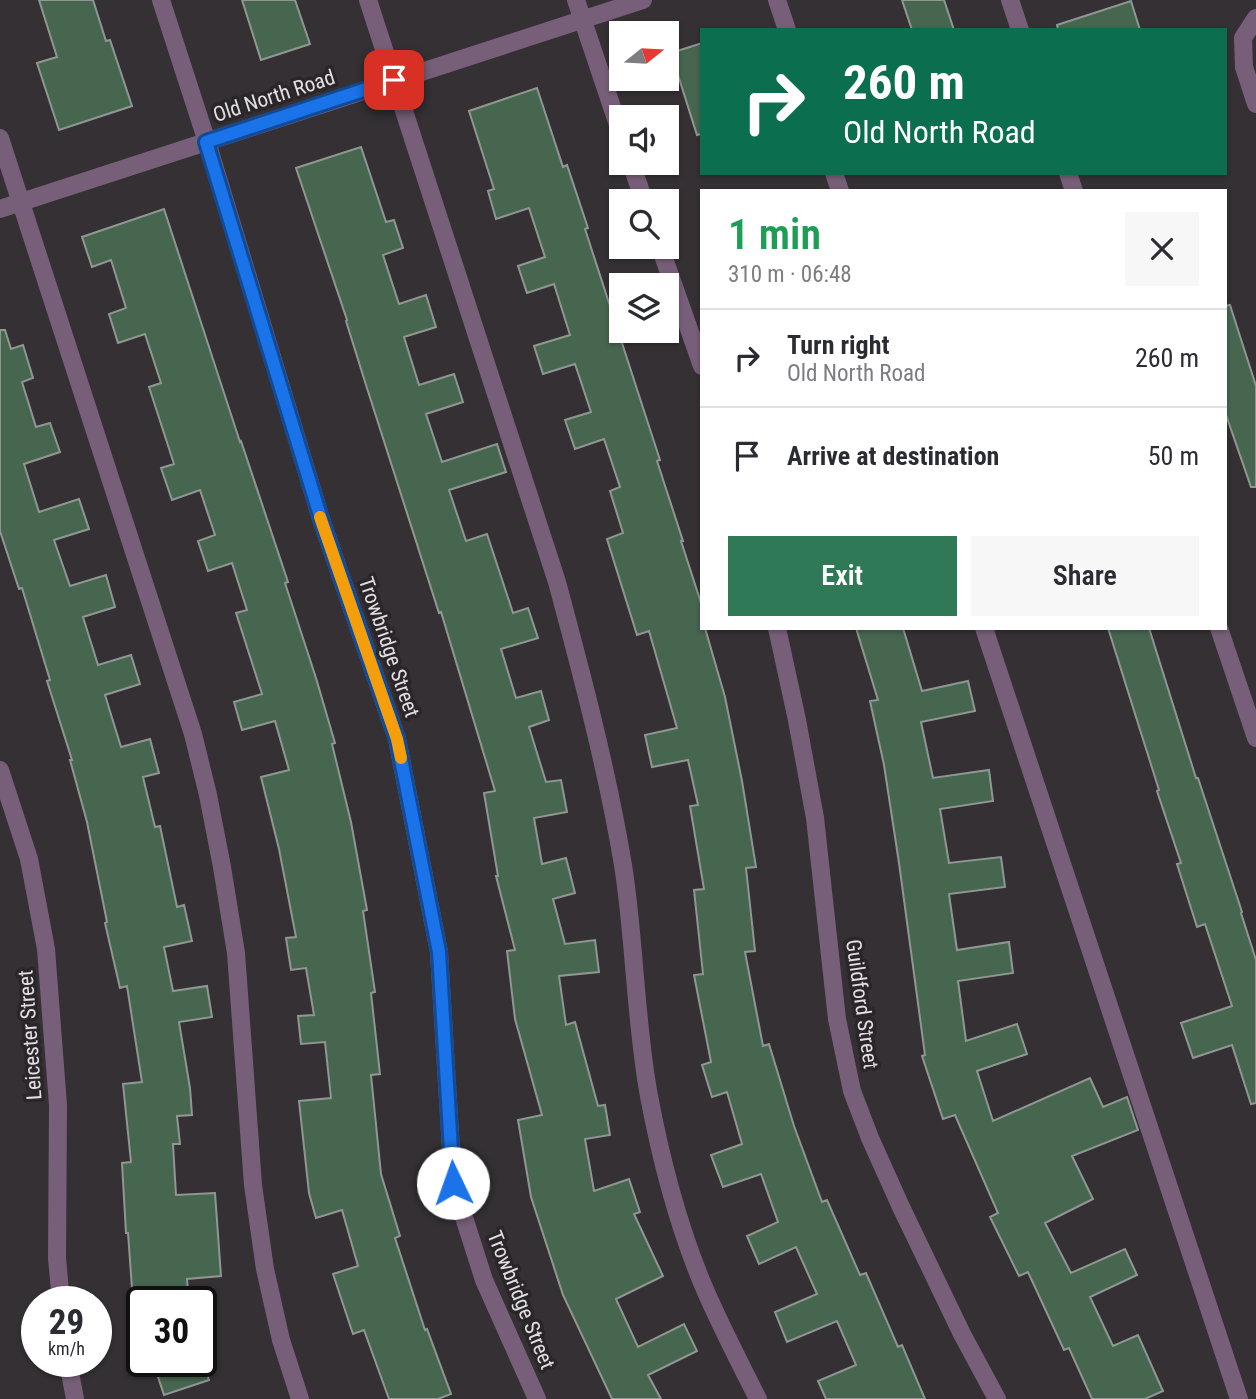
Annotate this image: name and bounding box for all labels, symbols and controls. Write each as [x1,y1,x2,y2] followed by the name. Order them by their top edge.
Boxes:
[609,21,679,91] north arrow
[609,21,679,343] map controls
[364,50,424,110] pin
[843,54,965,111] text: 260 m
[728,56,819,147] icon: right
[375,61,413,99] icon: arrive
[210,65,338,127] street label: Old North Road
[609,105,679,175] button: sound
[843,113,1036,151] text: Old North Road
[609,189,679,259] button: search
[728,210,821,259] text: 1 min
[1125,212,1199,286] button: close
[728,261,852,288] text: 310 m · 06:48
[609,273,679,343] button: layers
[787,330,889,360] text: Turn right
[728,339,766,377] icon: right
[1135,343,1199,373] text: 260 m
[787,360,926,387] text: Old North Road
[728,437,766,475] icon: arrive
[787,441,999,471] text: Arrive at destination
[1148,441,1199,471] text: 50 m
[728,536,957,616] button: Exit
[971,536,1199,616] button: Share
[354,574,424,720] street label: Trowbridge Street
[841,938,883,1070] street label: Guildford Street
[13,969,47,1101] street label: Leicester Street
[416,1146,490,1220] position arrow
[482,1227,560,1373] street label: Trowbridge Street
[126,1286,217,1377] speed limit sign: 30
[49,1302,84,1343] text: 29
[48,1338,85,1359] text: km/h

